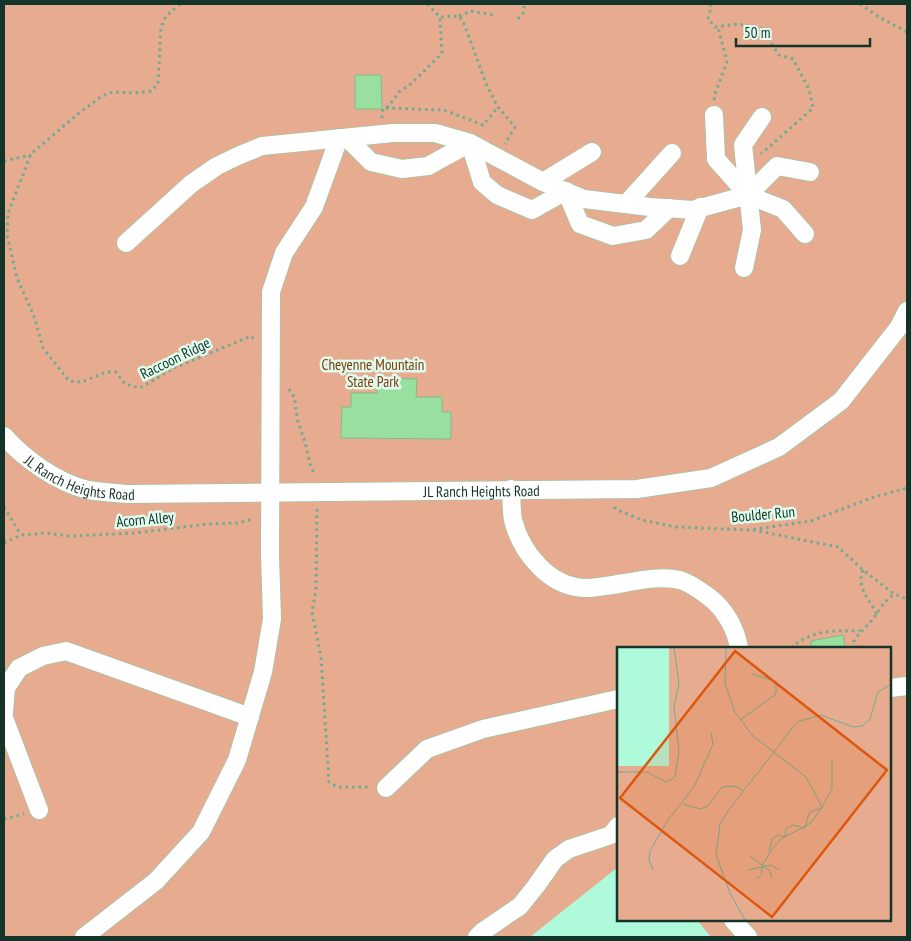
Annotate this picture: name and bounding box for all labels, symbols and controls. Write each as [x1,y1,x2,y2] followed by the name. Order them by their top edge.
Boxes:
[736,15,870,47] scale bar
[744,23,770,42] text: 50 m
[137,333,213,383] street label: Raccoon Ridge
[322,355,424,391] park label: Cheyenne Mountain State Park
[20,450,135,504] street label: JL Ranch Heights Road
[422,480,540,501] street label: JL Ranch Heights Road
[730,502,796,526] street label: Boulder Run
[115,507,175,531] street label: Acorn Alley
[617,647,891,921] inset map

